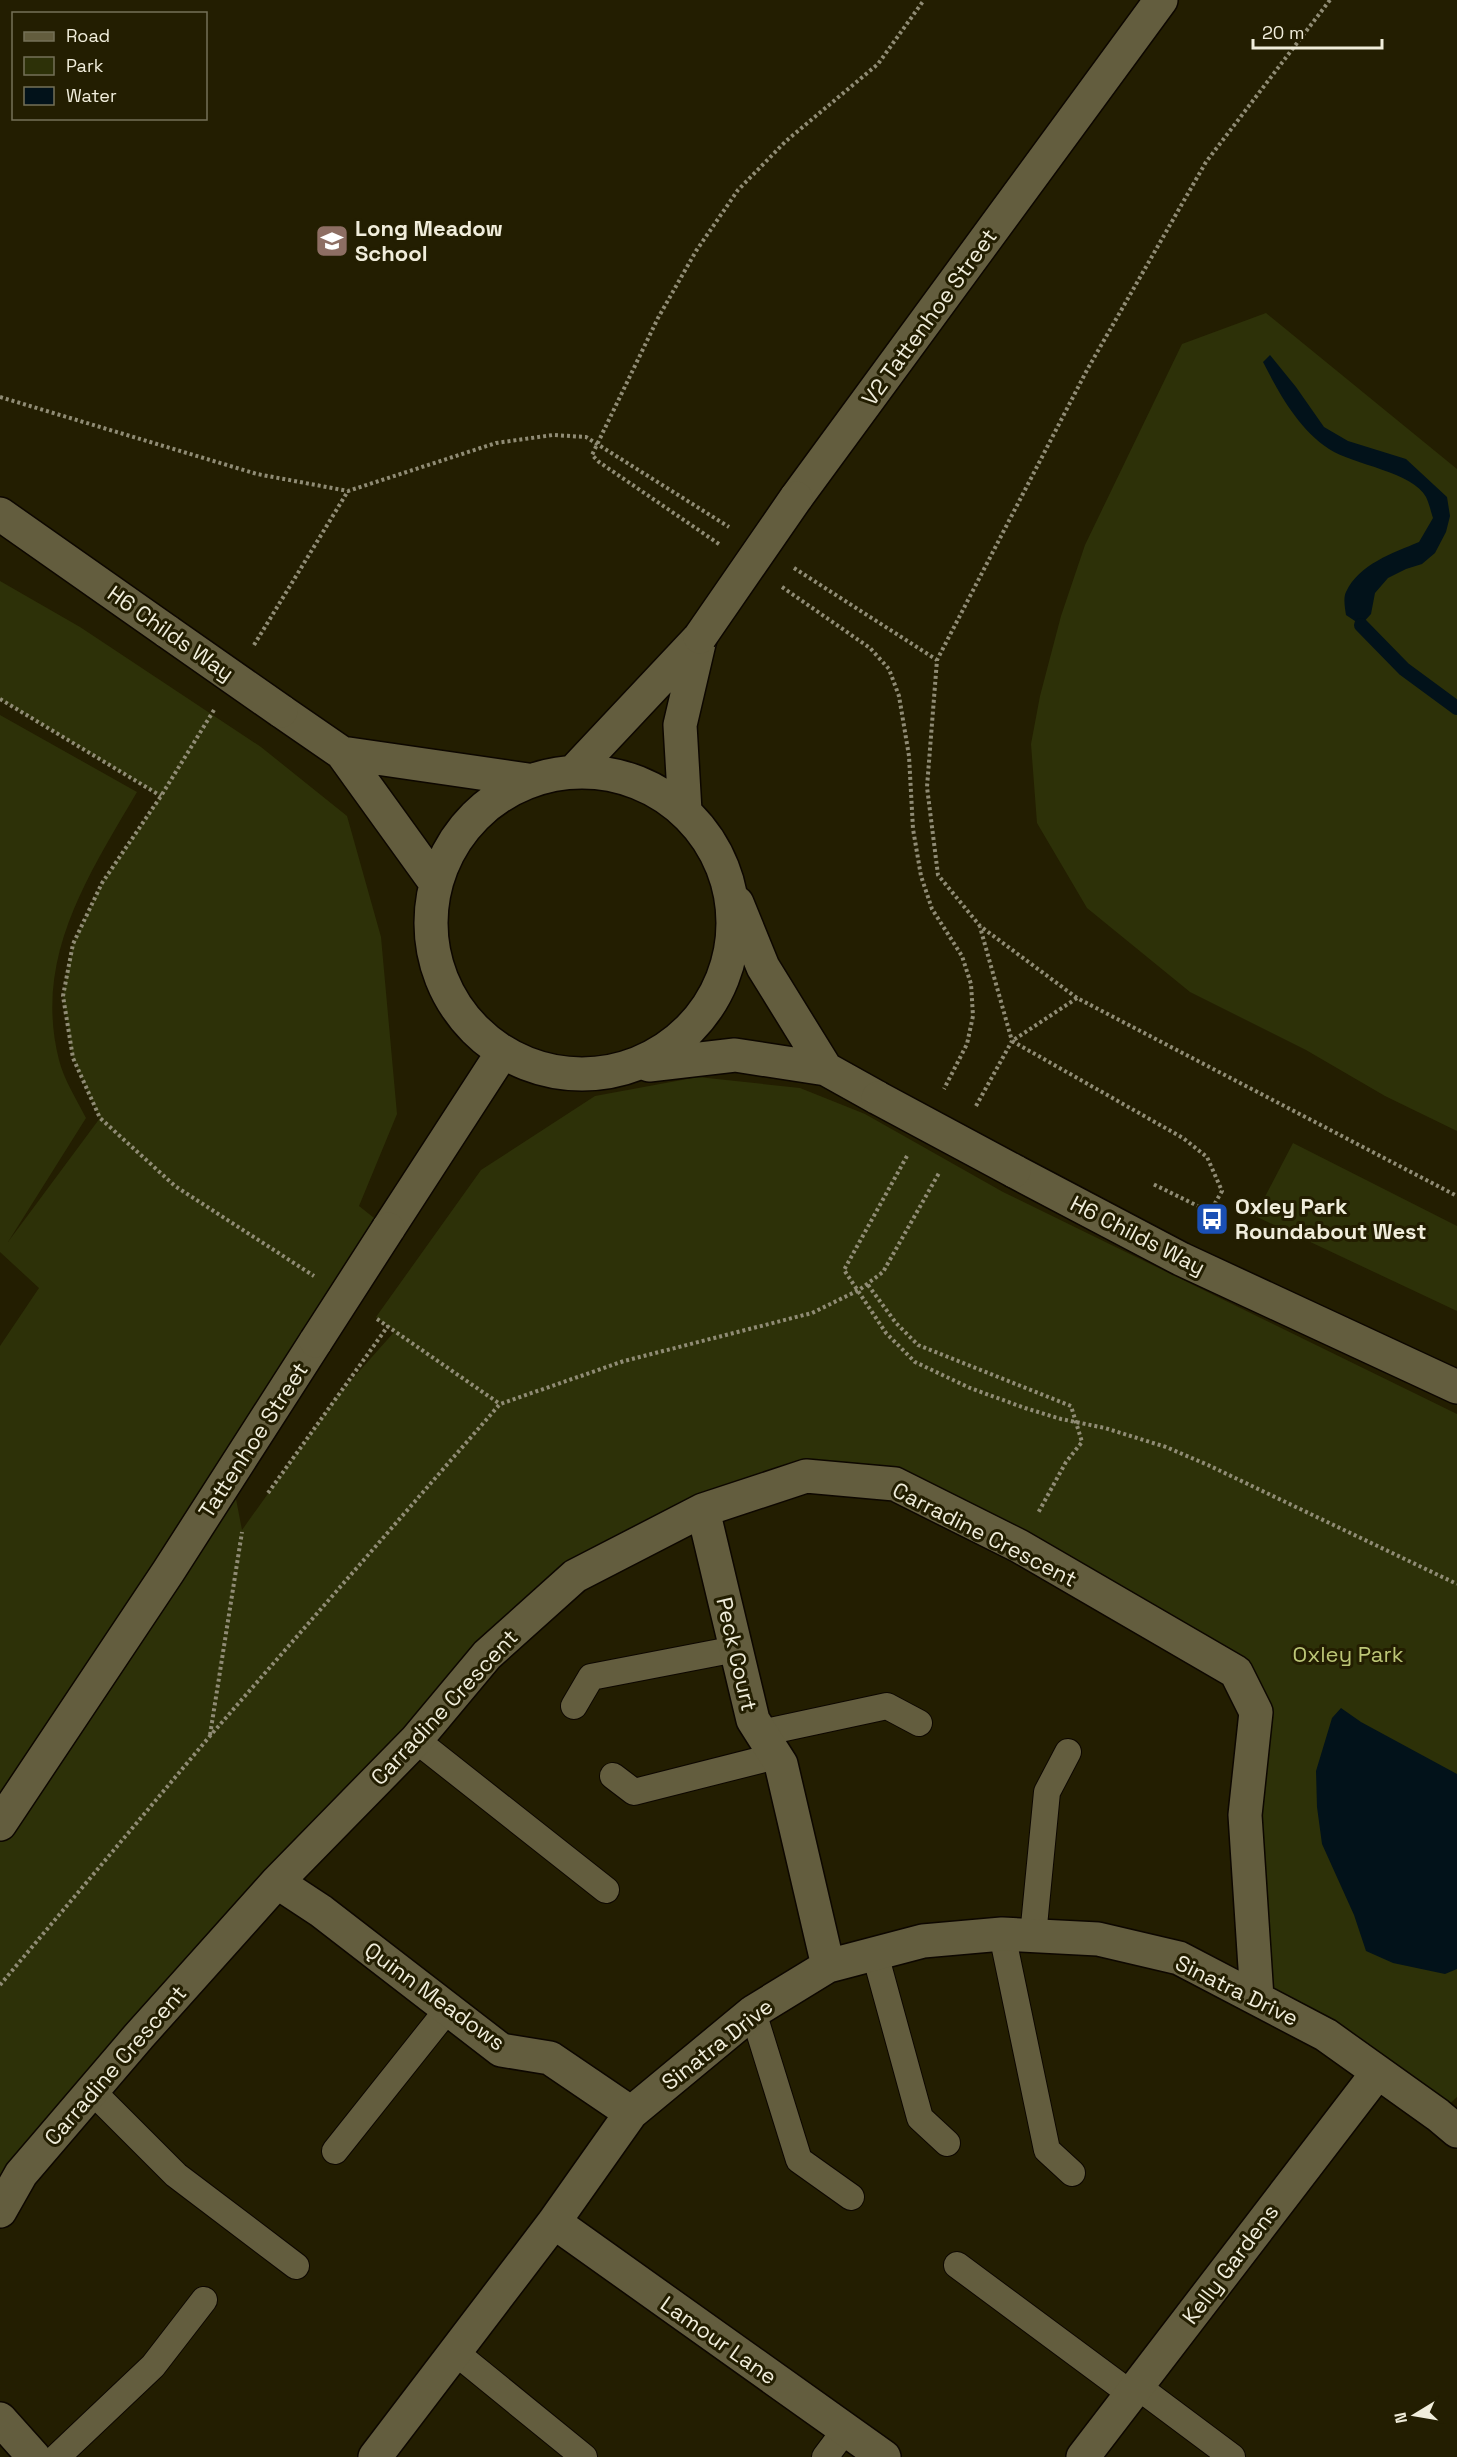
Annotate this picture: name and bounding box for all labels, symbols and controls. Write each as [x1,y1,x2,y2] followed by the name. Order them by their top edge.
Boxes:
[12,12,207,120] legend
[1253,12,1382,50] scale bar
[1262,21,1305,44] text: 20 m
[66,24,110,47] text: Road
[66,54,104,77] text: Park
[66,84,117,107] text: Water
[355,214,503,267] place label: Long Meadow School
[314,223,350,259] school or university icon: Long Meadow School
[855,223,1003,411] street label: V2 Tattenhoe Street
[102,579,240,687] street label: H6 Childs Way
[1066,1189,1210,1281] street label: H6 Childs Way
[1235,1192,1426,1245] place label: Oxley Park Roundabout West
[1194,1201,1230,1237] bus stop icon: Oxley Park Roundabout West
[192,1357,314,1523] street label: Tattenhoe Street
[888,1475,1082,1593] street label: Carradine Crescent
[710,1594,764,1714] street label: Peck Court
[364,1623,524,1791] street label: Carradine Crescent
[1292,1640,1404,1668] park label: Oxley Park
[359,1936,511,2056] street label: Quinn Meadows
[1171,1948,1303,2032] street label: Sinatra Drive
[38,1979,192,2151] street label: Carradine Crescent
[656,1992,778,2096] street label: Sinatra Drive
[1176,2198,1284,2330] street label: Kelly Gardens
[655,2290,783,2390] street label: Lamour Lane
[1385,2385,1445,2445] north arrow
[1389,2410,1412,2425] text: N

